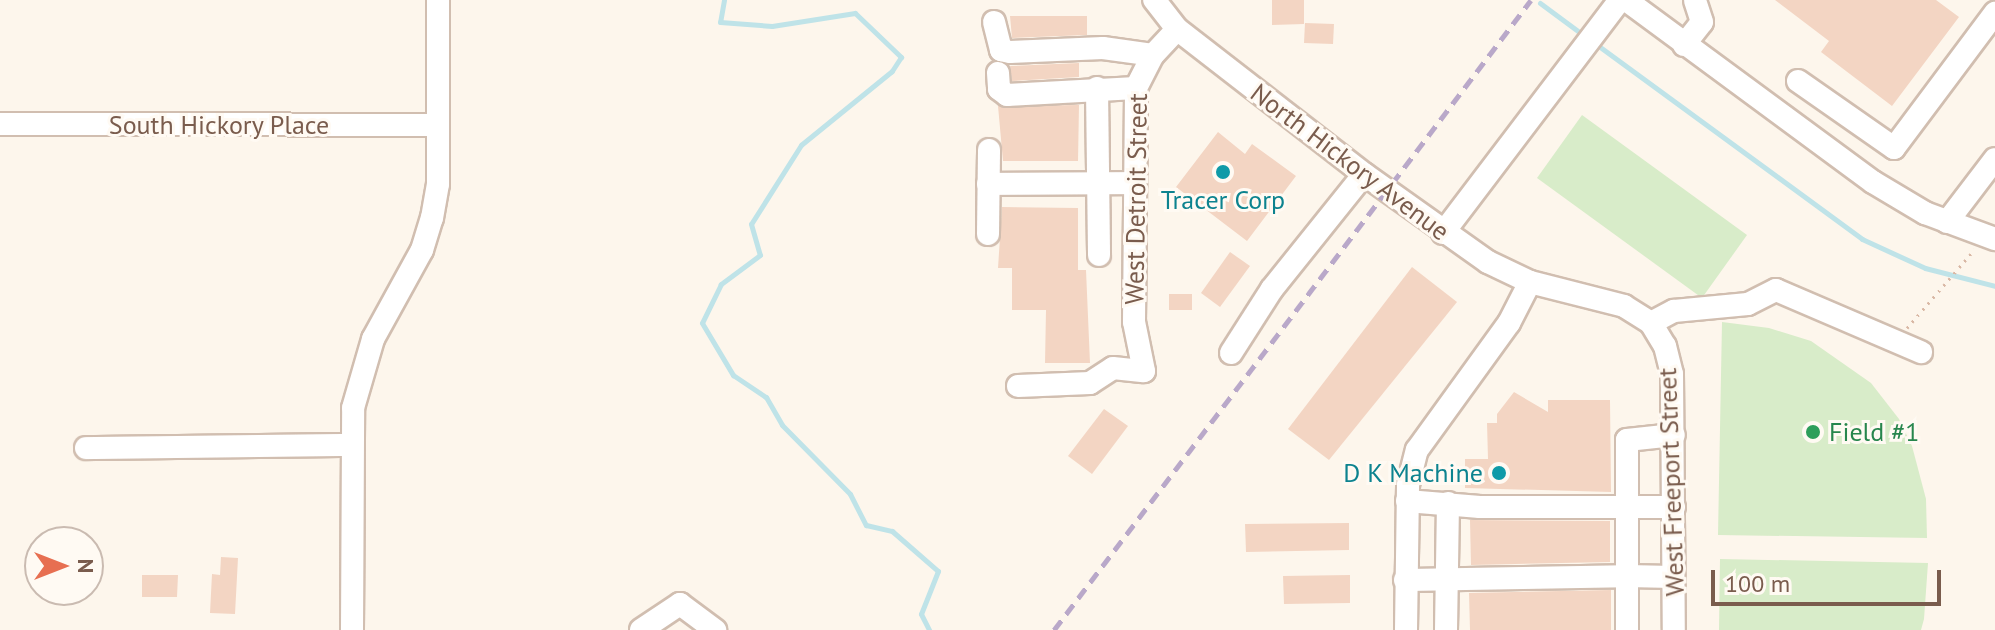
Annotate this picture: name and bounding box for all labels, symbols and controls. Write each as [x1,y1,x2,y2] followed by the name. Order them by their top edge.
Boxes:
[1244,77,1456,247] street label: North Hickory Avenue
[1119,93,1153,305] street label: West Detroit Street
[108,109,330,141] street label: South Hickory Place
[1214,163,1232,181] marker: Tracer Corp
[1161,184,1285,216] place label: Tracer Corp
[1651,367,1691,597] street label: West Freeport Street
[1829,416,1919,448] place label: Field #1
[1804,423,1822,441] marker: Field #1
[1342,457,1483,489] place label: D K Machine
[1490,464,1508,482] marker: D K Machine
[24,526,104,606] north arrow
[1715,554,1945,604] scale bar
[72,559,100,573] text: N
[1725,568,1790,599] text: 100 m

